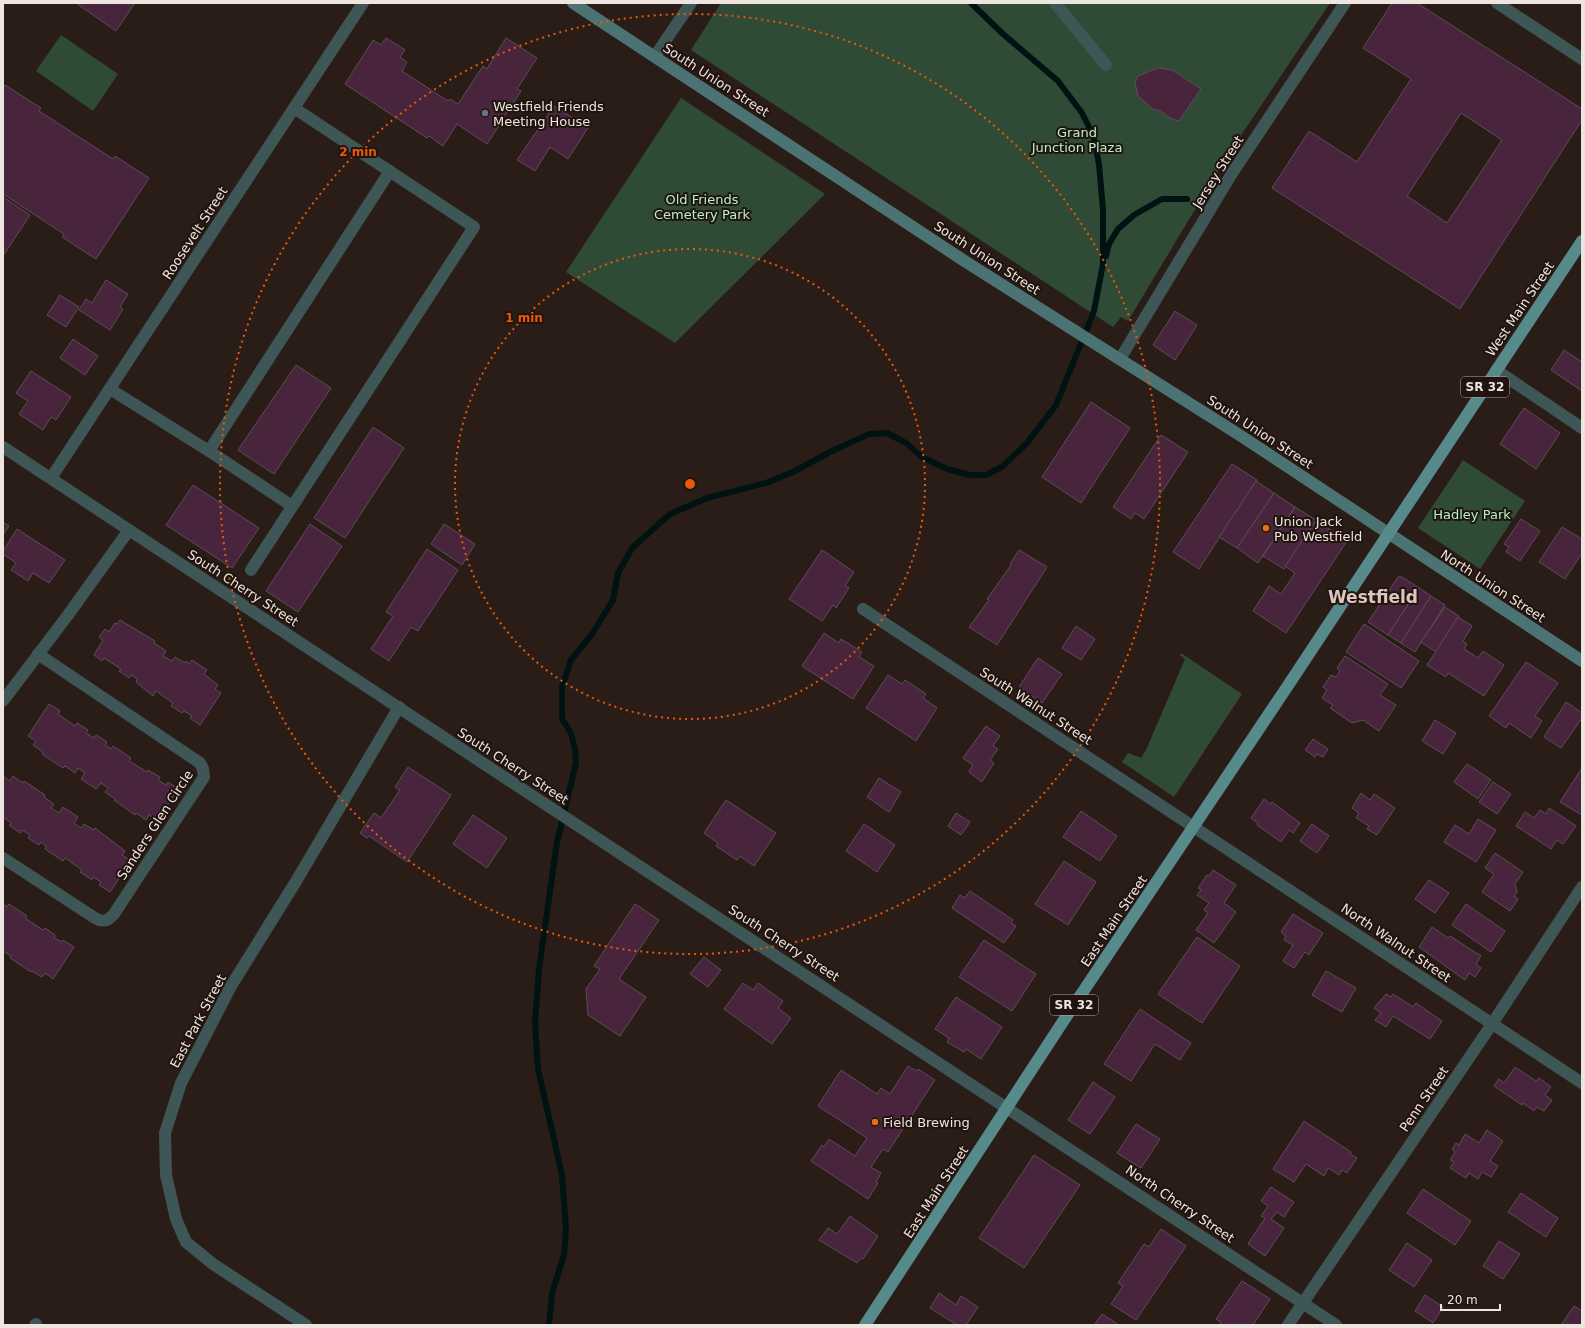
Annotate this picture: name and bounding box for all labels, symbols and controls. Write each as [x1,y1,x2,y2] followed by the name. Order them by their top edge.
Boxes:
[660,40,772,120] street label: South Union Street
[493,99,604,129] place label: Westfield Friends Meeting House
[480,108,490,118] marker: Westfield Friends Meeting House
[1031,125,1122,155] park label: Grand Junction Plaza
[1189,133,1246,212] street label: Jersey Street
[339,145,377,159] text: 2 min
[160,184,230,282] street label: Roosevelt Street
[654,192,751,222] park label: Old Friends Cemetery Park
[931,218,1043,298] street label: South Union Street
[1483,259,1557,359] street label: West Main Street
[505,311,543,325] text: 1 min
[1461,377,1509,397] road number: SR 32
[1204,392,1316,472] street label: South Union Street
[683,477,697,491] centre of rings
[1433,507,1511,522] park label: Hadley Park
[1274,514,1362,544] place label: Union Jack Pub Westfield
[1261,523,1271,533] marker: Union Jack Pub Westfield
[185,547,301,629] street label: South Cherry Street
[1438,547,1548,625] street label: North Union Street
[1328,587,1418,607] district label: Westfield
[977,664,1095,748] street label: South Walnut Street
[455,725,571,807] street label: South Cherry Street
[114,767,196,883] street label: Sanders Glen Circle
[1078,873,1150,969] street label: East Main Street
[1338,901,1454,985] street label: North Walnut Street
[726,902,842,984] street label: South Cherry Street
[167,972,229,1070] street label: East Park Street
[1050,995,1098,1015] road number: SR 32
[1397,1064,1451,1134] street label: Penn Street
[883,1115,970,1130] place label: Field Brewing
[870,1117,880,1127] marker: Field Brewing
[901,1143,971,1241] street label: East Main Street
[1123,1162,1237,1246] street label: North Cherry Street
[1441,1286,1500,1312] scale bar
[1447,1293,1478,1307] text: 20 m

